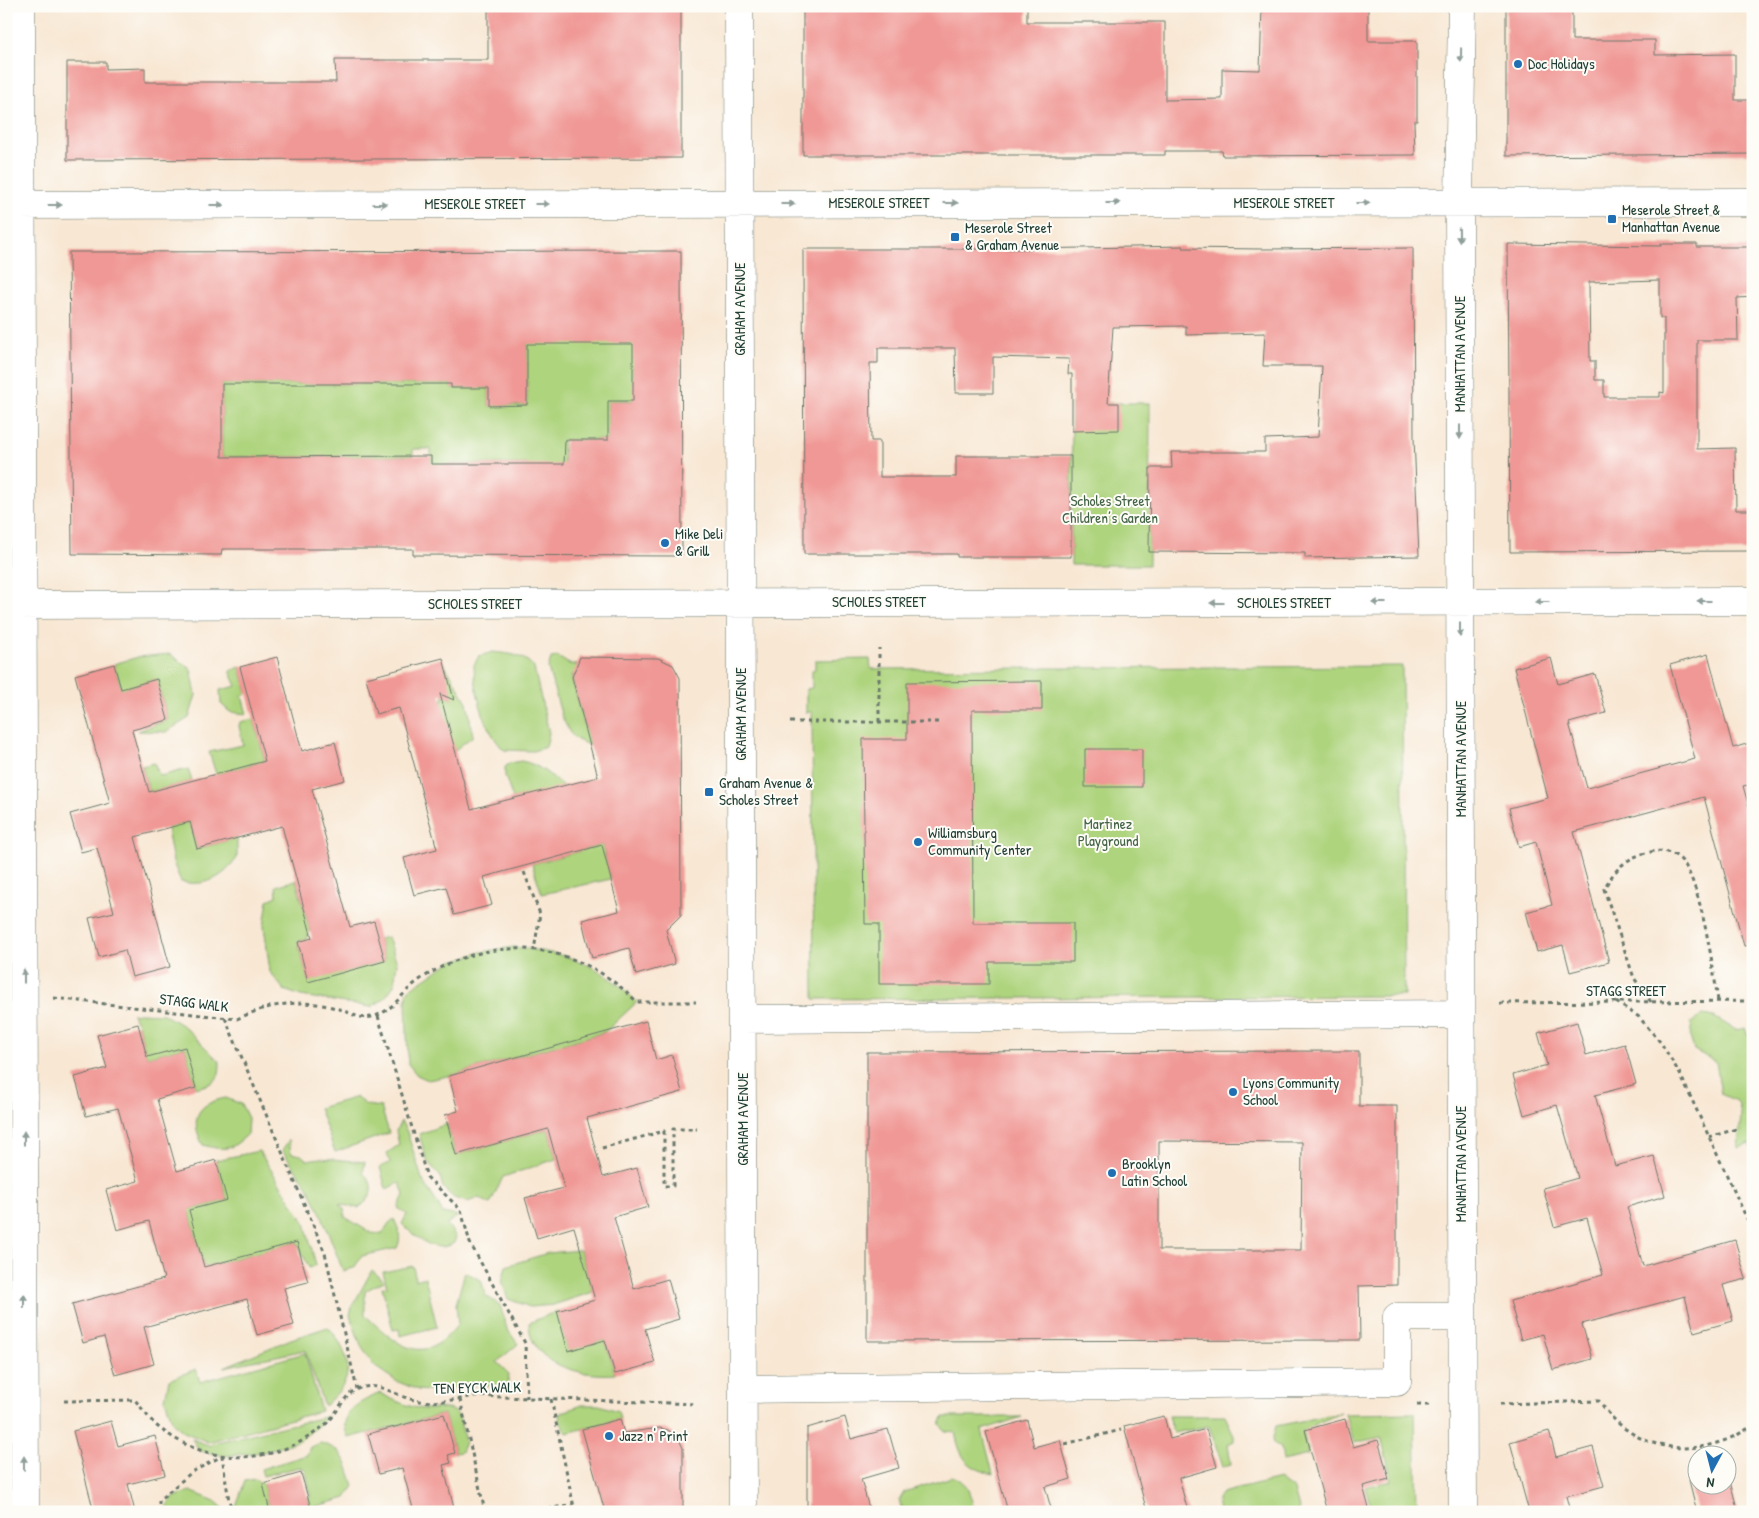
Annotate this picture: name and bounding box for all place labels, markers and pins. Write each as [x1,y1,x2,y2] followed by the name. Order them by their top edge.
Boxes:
[1528,53,1595,74] place label: Doc Holidays
[1512,58,1524,70] marker: Doc Holidays
[1622,199,1720,237] place label: Meserole Street & Manhattan Avenue
[1606,213,1618,225] marker: Meserole Street & Manhattan Avenue
[965,217,1059,255] place label: Meserole Street & Graham Avenue
[949,231,961,243] marker: Meserole Street & Graham Avenue
[675,523,723,561] place label: Mike Deli & Grill
[659,537,671,549] marker: Mike Deli & Grill
[719,772,813,810] place label: Graham Avenue & Scholes Street
[703,786,715,798] marker: Graham Avenue & Scholes Street
[928,822,1032,860] place label: Williamsburg Community Center
[912,836,924,848] marker: Williamsburg Community Center
[1243,1072,1339,1110] place label: Lyons Community School
[1227,1086,1239,1098] marker: Lyons Community School
[1122,1153,1187,1191] place label: Brooklyn Latin School
[1106,1167,1118,1179] marker: Brooklyn Latin School
[619,1425,689,1446] place label: Jazz n' Print
[603,1430,615,1442] marker: Jazz n' Print

